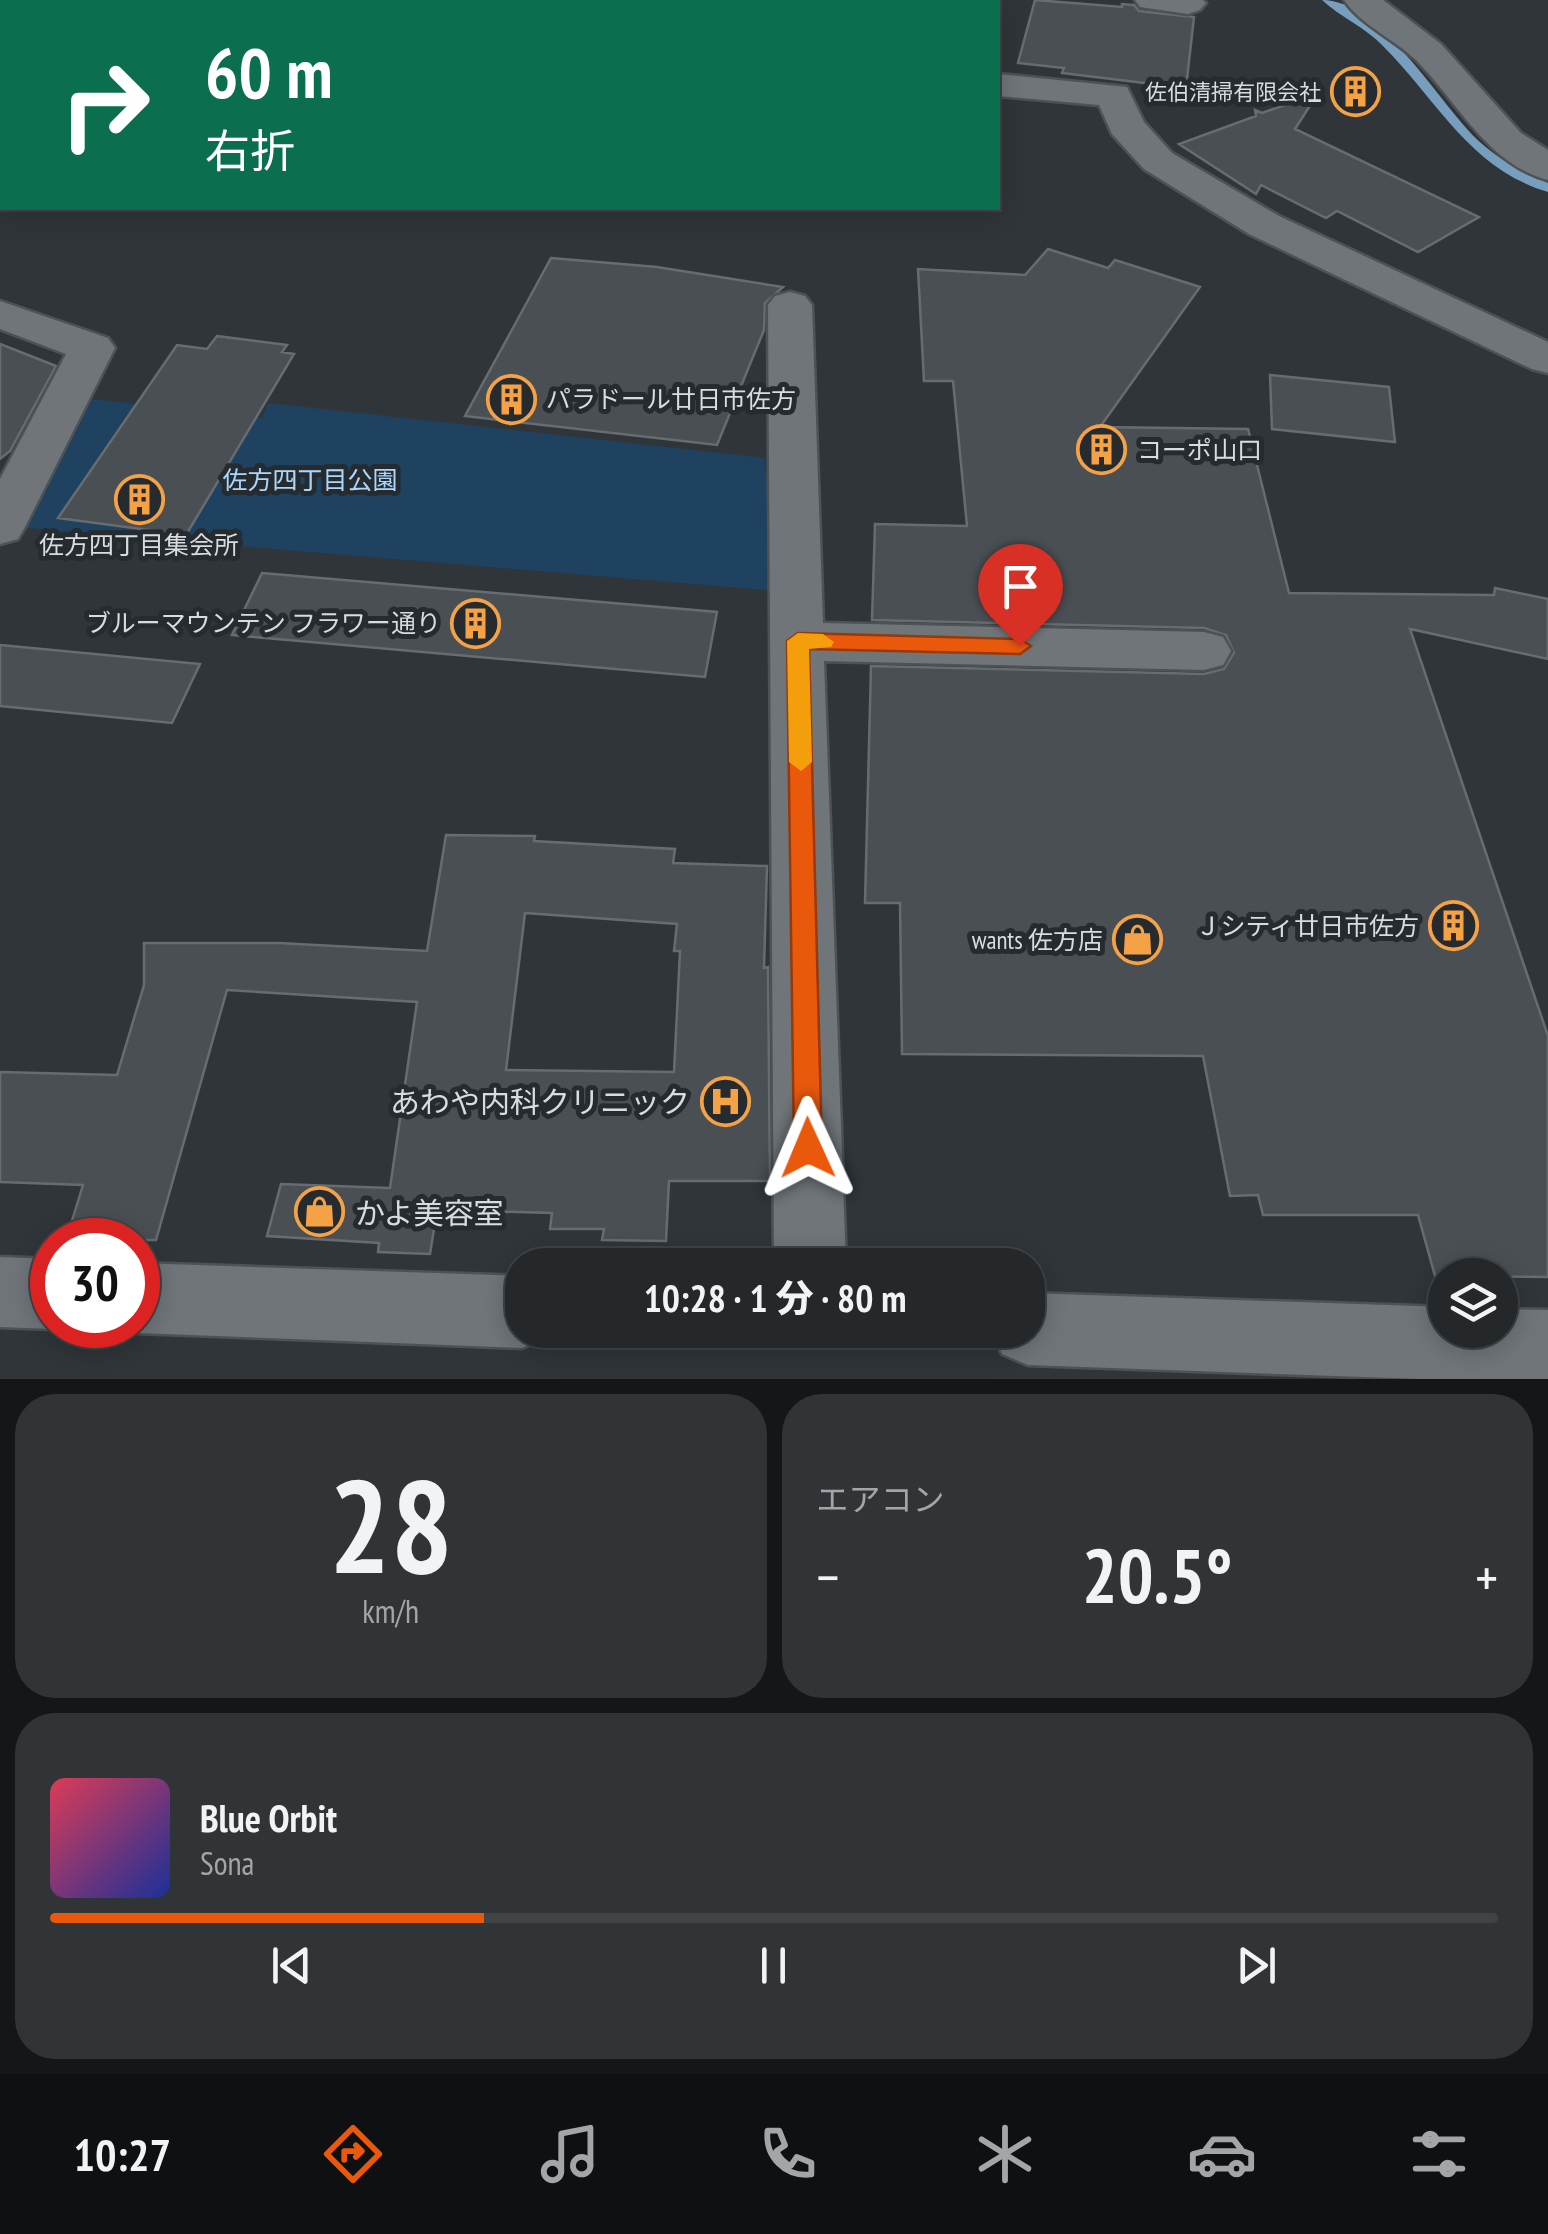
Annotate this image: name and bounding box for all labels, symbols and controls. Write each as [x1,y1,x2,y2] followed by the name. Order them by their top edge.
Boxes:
[205,27,333,117] text: 60 m
[40,40,170,170] icon: right
[1330,66,1382,118] building icon: 佐伯清掃有限会社
[1145,78,1321,106] place label: 佐伯清掃有限会社
[205,121,295,179] text: 右折
[485,373,537,425] building icon: パラドール廿日市佐方
[546,383,796,415] place label: パラドール廿日市佐方
[1076,424,1128,476] building icon: コーポ山口
[1137,434,1262,466] place label: コーポ山口
[222,464,398,496] park label: 佐方四丁目公園
[113,473,165,525] building icon: 佐方四丁目集会所
[39,529,239,561] place label: 佐方四丁目集会所
[978,544,1063,647] pin
[993,559,1048,614] icon: arrive
[450,597,502,649] building icon: ブルーマウンテン フラワー通り
[86,607,441,639] place label: ブルーマウンテン フラワー通り
[1428,900,1480,952] building icon: Ｊシティ廿日市佐方
[1195,910,1419,942] place label: Ｊシティ廿日市佐方
[1112,914,1164,966] shop icon: wants 佐方店
[972,924,1103,956] place label: wants 佐方店
[699,1075,751,1127] hospital icon: あわや内科クリニック
[390,1082,690,1121] place label: あわや内科クリニック
[756,1096,860,1200] position arrow
[294,1186,346,1238] shop icon: かよ美容室
[355,1193,504,1232] place label: かよ美容室
[30,1218,160,1348] speed limit sign: 30
[1428,1258,1518,1348] map controls
[1428,1258,1518,1348] button: layers
[644,1273,906,1322] text: 10:28 · 1 分 · 80 m
[329,1441,453,1609] text: 28
[817,1478,945,1520] text: エアコン
[1082,1527,1233,1624] text: 20.5°
[817,1541,839,1612] text: −
[1475,1541,1498,1612] text: +
[362,1590,419,1632] text: km/h
[200,1793,337,1842] text: Blue Orbit
[200,1842,254,1884] text: Sona
[264,1938,319,1993] icon: previous
[746,1938,801,1993] icon: pause
[1229,1938,1284,1993] icon: next
[318,2119,388,2189] icon: directions
[535,2119,605,2189] icon: music
[753,2119,823,2189] icon: phone
[970,2119,1040,2189] icon: climate
[1187,2119,1257,2189] icon: car
[1404,2119,1474,2189] icon: filters
[74,2125,171,2183] text: 10:27

